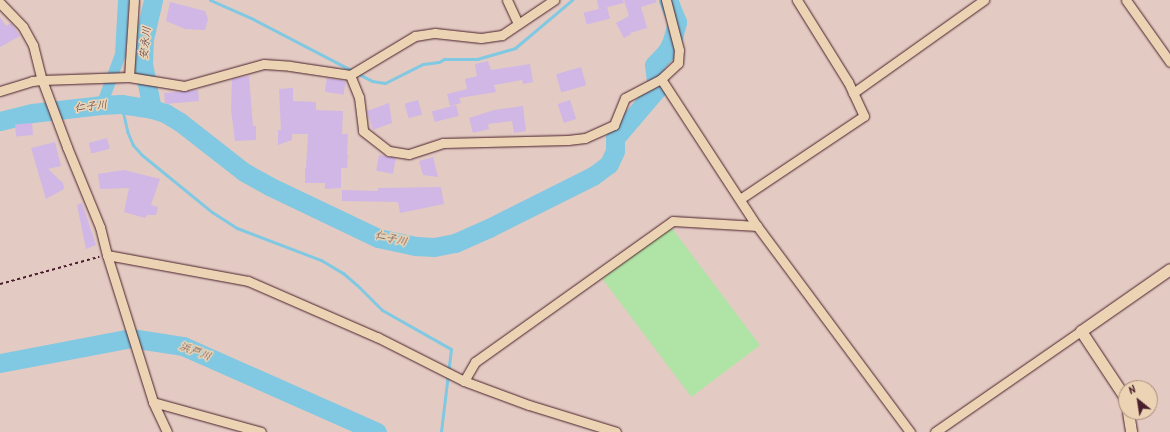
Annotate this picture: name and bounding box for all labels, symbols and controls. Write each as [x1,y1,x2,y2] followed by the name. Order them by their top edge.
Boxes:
[137,26,155,60] water label: 安永川
[74,99,108,115] water label: 仁子川
[373,229,409,249] water label: 仁子川
[177,340,213,364] water label: 浜戸川
[1118,380,1158,420] north arrow
[1125,381,1140,400] text: N

